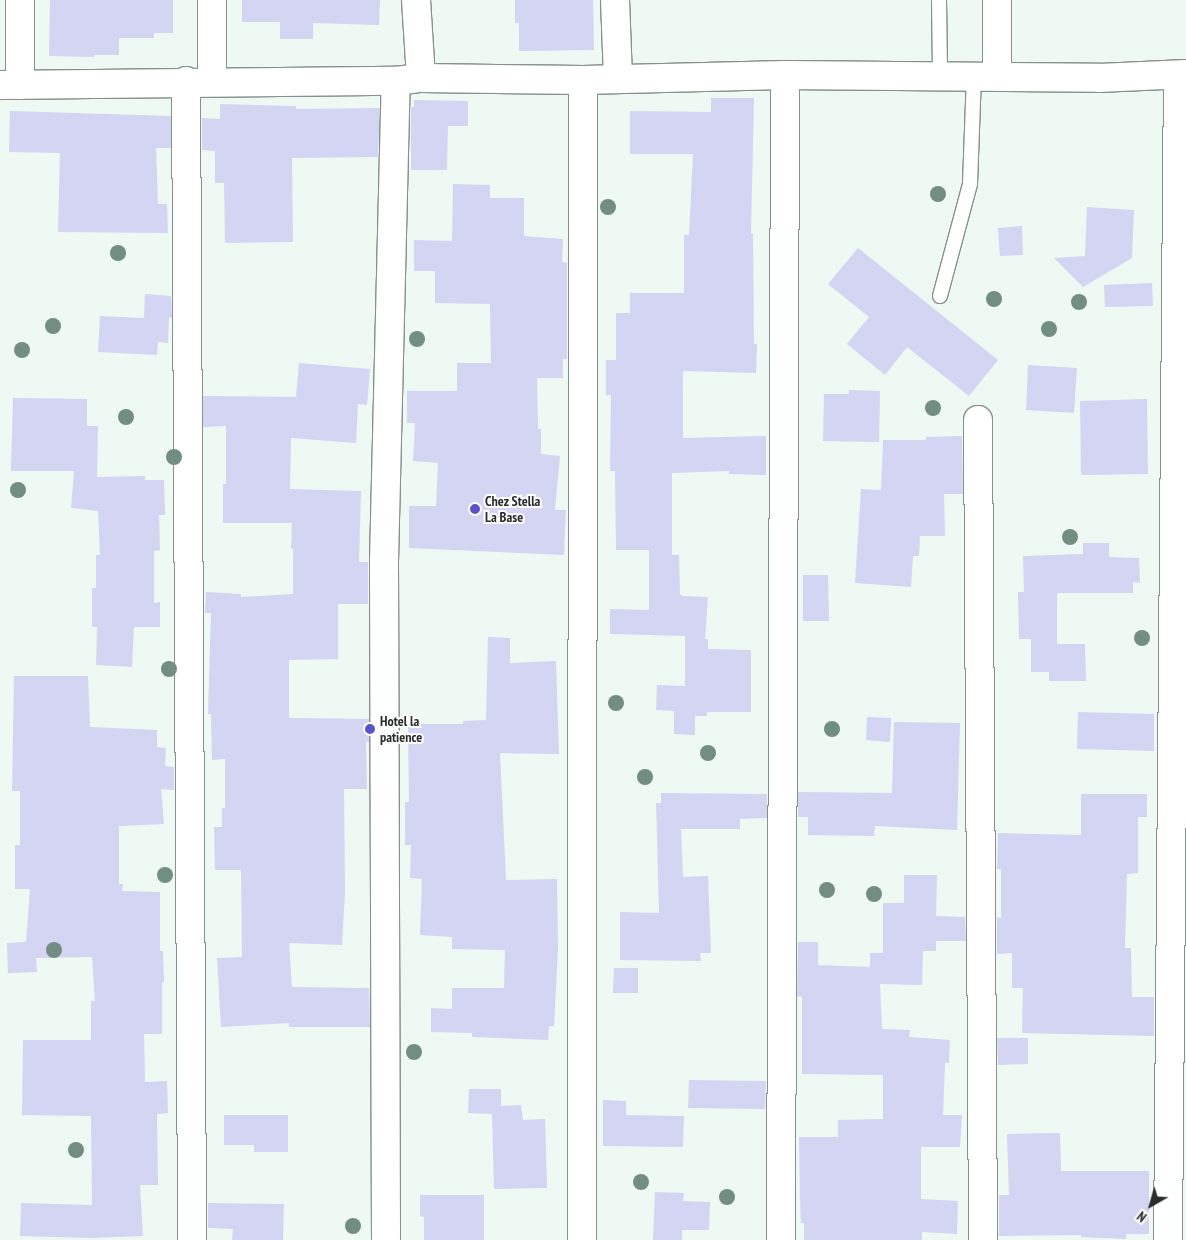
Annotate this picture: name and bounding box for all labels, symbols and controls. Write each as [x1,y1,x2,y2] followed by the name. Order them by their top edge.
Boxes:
[485,493,541,526] place label: Chez Stella La Base
[469,503,481,515] marker: Chez Stella La Base
[380,713,422,746] place label: Hotel la patience
[364,723,376,735] marker: Hotel la patience
[1126,1180,1176,1230] north arrow
[1133,1207,1150,1226] text: N

